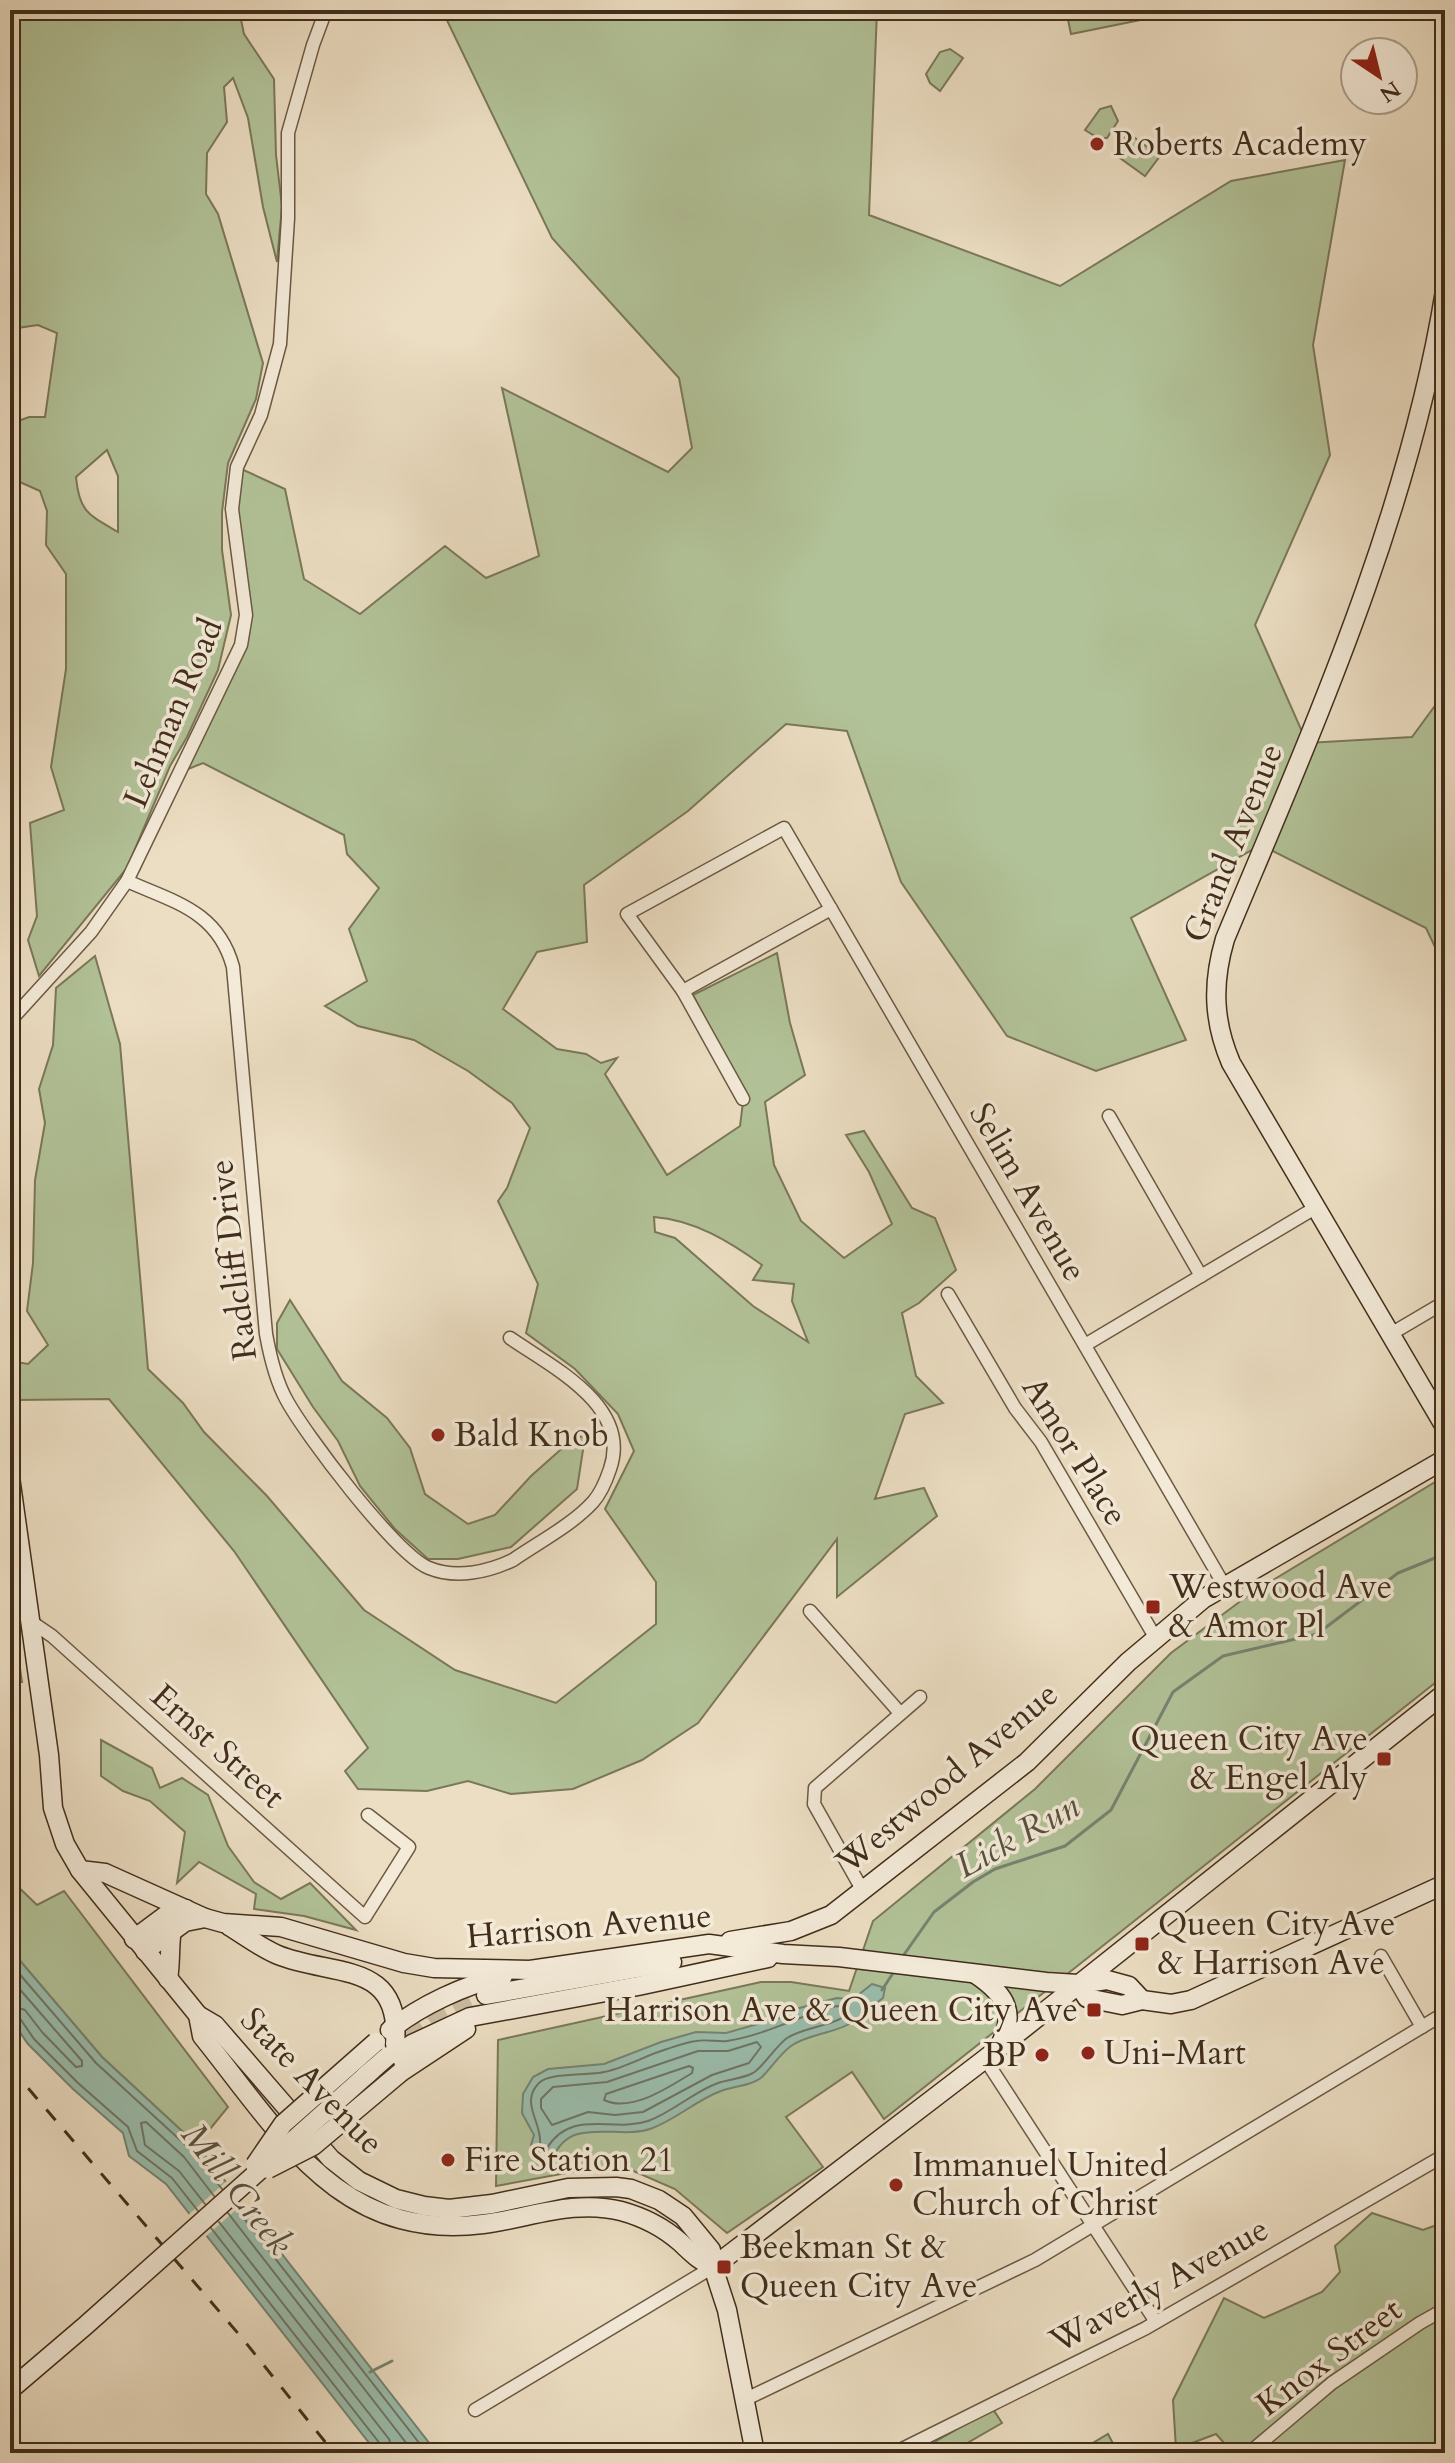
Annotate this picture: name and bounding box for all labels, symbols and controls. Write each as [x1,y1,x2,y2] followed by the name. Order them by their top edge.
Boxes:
[1339,36,1419,116] north arrow
[1373,74,1406,109] text: N
[1113,121,1367,167] place label: Roberts Academy
[1088,135,1106,153] marker: Roberts Academy
[113,611,233,815] street label: Lehman Road
[1172,737,1294,949] street label: Grand Avenue
[958,1094,1098,1290] street label: Selim Avenue
[198,1157,268,1363] street label: Radcliff Drive
[1011,1368,1139,1534] street label: Amor Place
[454,1412,609,1458] place label: Bald Knob
[429,1426,447,1444] marker: Bald Knob
[1168,1564,1392,1649] place label: Westwood Ave & Amor Pl
[1144,1598,1162,1616] marker: Westwood Ave & Amor Pl
[826,1671,1068,1885] street label: Westwood Avenue
[141,1673,295,1819] street label: Ernst Street
[1130,1716,1368,1801] place label: Queen City Ave & Engel Aly
[1375,1750,1393,1768] marker: Queen City Ave & Engel Aly
[946,1782,1088,1890] water label: Lick Run
[464,1892,714,1960] street label: Harrison Avenue
[1158,1901,1396,1986] place label: Queen City Ave & Harrison Ave
[1133,1935,1151,1953] marker: Queen City Ave & Harrison Ave
[604,1987,1078,2033] place label: Harrison Ave & Queen City Ave
[230,1997,394,2165] street label: State Avenue
[1085,2001,1103,2019] marker: Harrison Ave & Queen City Ave
[1104,2030,1246,2076] place label: Uni-Mart
[983,2032,1026,2078] place label: BP
[1079,2044,1097,2062] marker: Uni-Mart
[1033,2046,1051,2064] marker: BP
[170,2112,304,2266] water label: Mill Creek
[464,2137,674,2183] place label: Fire Station 21
[912,2142,1168,2227] place label: Immanuel United Church of Christ
[439,2151,457,2169] marker: Fire Station 21
[887,2176,905,2194] marker: Immanuel United Church of Christ
[1041,2206,1277,2365] street label: Waverly Avenue
[740,2224,978,2309] place label: Beekman St & Queen City Ave
[715,2258,733,2276] marker: Beekman St & Queen City Ave
[1247,2287,1411,2427] street label: Knox Street

